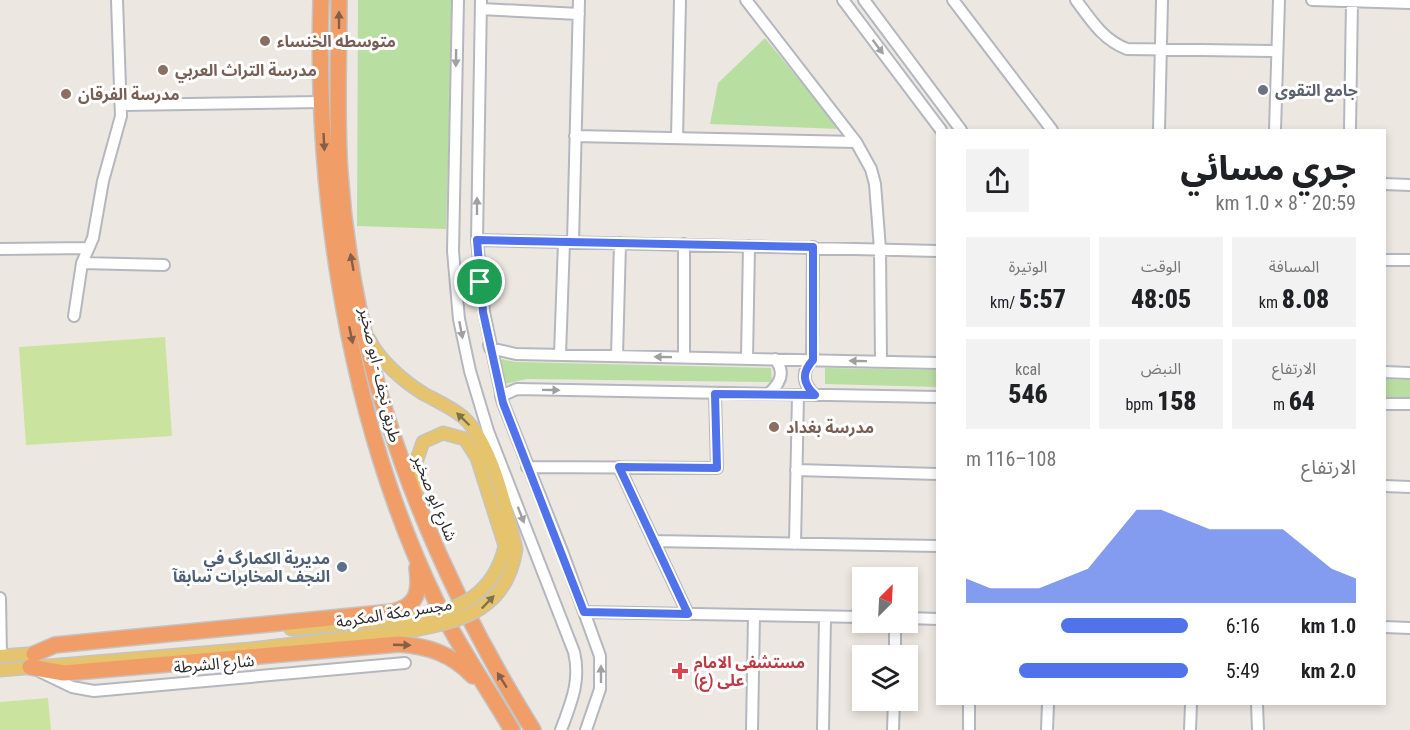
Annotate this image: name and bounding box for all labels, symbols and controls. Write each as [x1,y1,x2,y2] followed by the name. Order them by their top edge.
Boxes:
[334,11,344,30] one-way arrow
[277,32,396,51] place label: متوسطه الخنساء
[258,34,272,48] marker: متوسطه الخنساء
[872,38,884,54] one-way arrow
[451,49,461,68] one-way arrow
[175,61,317,83] place label: مدرسة التراث العربي
[156,63,170,77] marker: مدرسة التراث العربي
[1275,81,1358,103] place label: جامع التقوى
[1256,83,1270,97] marker: جامع التقوى
[78,85,180,104] place label: مدرسة الفرقان
[59,87,73,101] marker: مدرسة الفرقان
[319,133,328,152] one-way arrow
[966,149,1029,212] button: share
[1181,149,1356,188] text: جري مسائي
[1216,191,1356,215] text: 20:59 · 8 × 1.0 km
[472,196,482,215] one-way arrow
[347,252,356,271] one-way arrow
[454,256,505,307] pin
[1009,257,1047,276] text: الوتيرة
[1141,257,1181,276] text: الوقت
[1269,257,1319,276] text: المسافة
[463,265,496,298] icon: arrive
[1019,284,1066,314] text: 5:57
[1131,284,1191,314] text: 48:05
[1282,284,1329,314] text: 8.08
[990,293,1019,312] text: /km
[1259,293,1282,312] text: km
[354,305,405,445] street label: طريق نجف - ابو صخير
[457,321,466,340] one-way arrow
[347,326,356,345] one-way arrow
[654,352,673,362] one-way arrow
[849,356,868,366] one-way arrow
[1141,359,1181,378] text: النبض
[1272,359,1316,378] text: الارتفاع
[1015,360,1041,379] text: kcal
[1008,379,1048,409] text: 546
[542,385,561,395] one-way arrow
[1157,386,1197,416] text: 158
[1289,386,1315,416] text: 64
[1125,395,1157,414] text: bpm
[1273,395,1289,414] text: m
[456,412,471,426] one-way arrow
[786,418,874,437] place label: مدرسة بغداد
[767,420,781,434] marker: مدرسة بغداد
[966,447,1056,471] text: 108–116 m
[406,451,461,545] street label: شارع ابو صخير
[1301,455,1356,479] text: الارتفاع
[516,507,526,525] one-way arrow
[172,549,330,586] place label: مديرية الكمارگ في النجف المخابرات سابقآ
[335,560,349,574] marker: مديرية الكمارگ في النجف المخابرات سابقآ
[852,567,918,633] north arrow
[852,567,918,711] map controls
[335,594,453,632] street label: مجسر مكة المكرمة
[480,596,494,610] one-way arrow
[1226,614,1260,638] text: 6:16
[1301,614,1356,638] text: 1.0 km
[393,640,412,650] one-way arrow
[852,645,918,711] button: layers
[173,651,255,680] street label: شارع الشرطة
[694,653,805,692] place label: مستشفی الامام علی (ع)
[1226,659,1260,683] text: 5:49
[1301,659,1356,683] text: 2.0 km
[671,662,689,680] marker: مستشفی الامام علی (ع)
[596,665,606,684] one-way arrow
[497,672,508,688] one-way arrow

